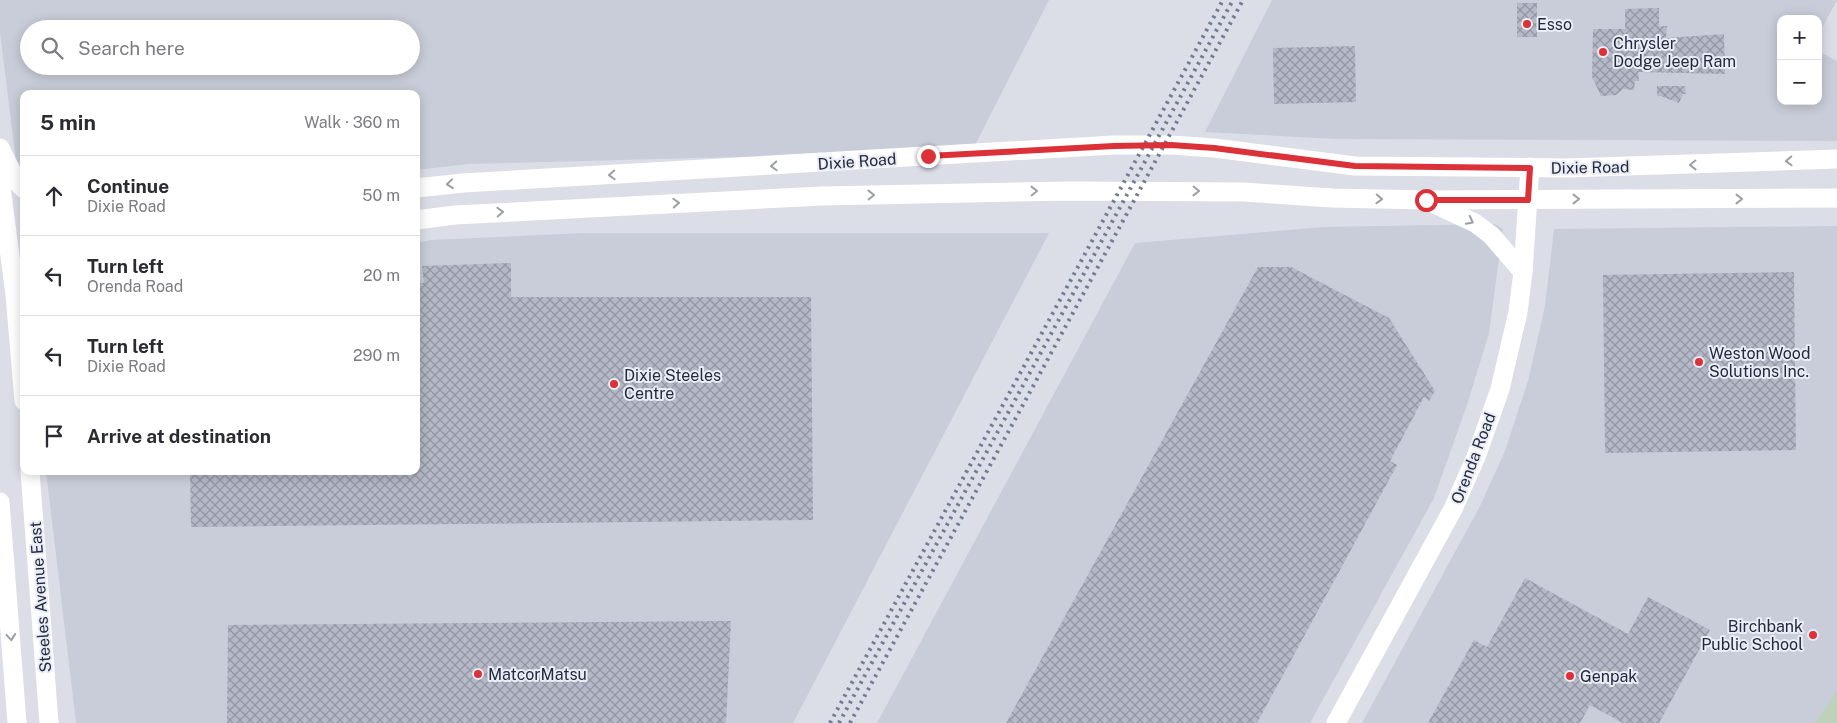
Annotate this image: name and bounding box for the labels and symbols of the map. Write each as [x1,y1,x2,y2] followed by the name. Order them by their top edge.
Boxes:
[1537,15,1572,34] place label: Esso
[1521,18,1533,30] marker: Esso
[1613,34,1736,71] place label: Chrysler Dodge Jeep Ram
[1597,46,1609,58] marker: Chrysler Dodge Jeep Ram
[917,145,940,168] route end
[817,149,897,174] street label: Dixie Road
[1785,156,1793,167] one-way arrow
[1550,157,1630,178] street label: Dixie Road
[1688,159,1696,170] one-way arrow
[770,160,778,171] one-way arrow
[608,169,616,180] one-way arrow
[445,178,453,189] one-way arrow
[1030,186,1038,197] one-way arrow
[1192,186,1200,196] one-way arrow
[1415,189,1438,212] route start
[868,190,875,200] one-way arrow
[1375,194,1383,204] one-way arrow
[1573,194,1581,204] one-way arrow
[1736,194,1743,204] one-way arrow
[672,198,680,209] one-way arrow
[496,207,504,218] one-way arrow
[1465,215,1474,225] one-way arrow
[1709,344,1810,381] place label: Weston Wood Solutions Inc.
[1693,356,1705,368] marker: Weston Wood Solutions Inc.
[624,366,721,403] place label: Dixie Steeles Centre
[608,378,620,390] marker: Dixie Steeles Centre
[1447,410,1500,507] street label: Orenda Road
[26,521,55,673] street label: Steeles Avenue East
[1701,617,1803,654] place label: Birchbank Public School
[1807,629,1819,641] marker: Birchbank Public School
[5,634,16,642] one-way arrow
[488,665,587,684] place label: MatcorMatsu
[1580,667,1637,686] place label: Genpak
[472,668,484,680] marker: MatcorMatsu
[1564,670,1576,682] marker: Genpak

